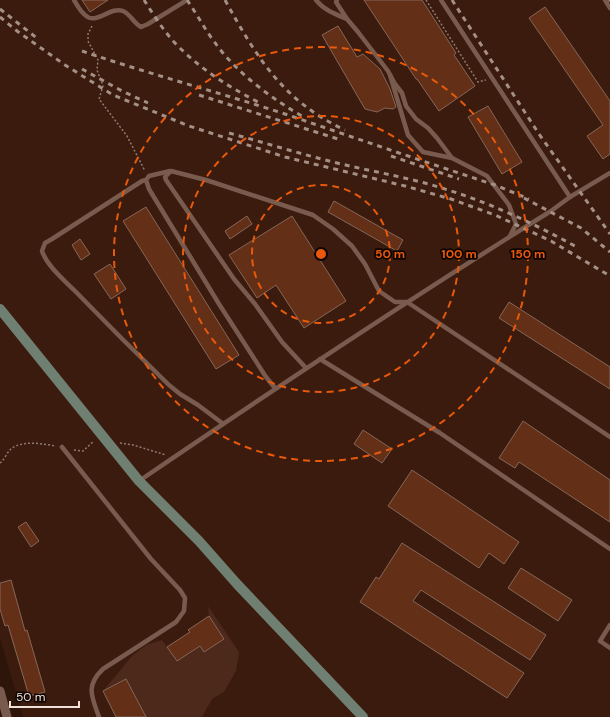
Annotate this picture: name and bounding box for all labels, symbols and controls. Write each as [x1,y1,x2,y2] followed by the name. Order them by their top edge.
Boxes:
[375,246,405,262] text: 50 m
[441,246,477,262] text: 100 m
[511,246,545,262] text: 150 m
[314,247,328,261] centre of rings
[10,683,79,709] scale bar
[16,689,45,705] text: 50 m

